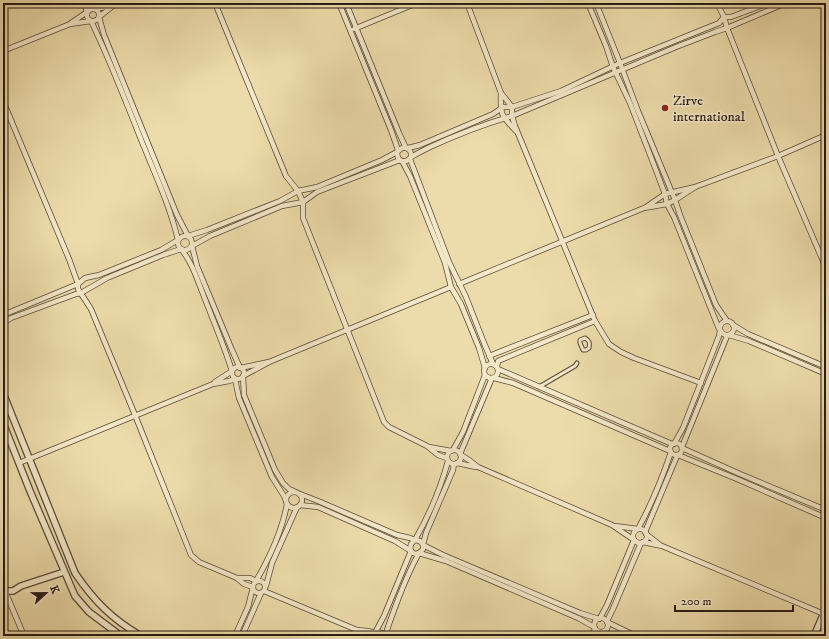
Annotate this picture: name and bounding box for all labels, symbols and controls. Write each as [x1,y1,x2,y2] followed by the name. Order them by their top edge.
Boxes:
[673,92,746,126] place label: Zirve international
[660,103,670,113] marker: Zirve international
[26,573,66,613] north arrow
[46,583,62,596] text: K
[675,587,793,613] scale bar
[681,594,711,609] text: 200 m

